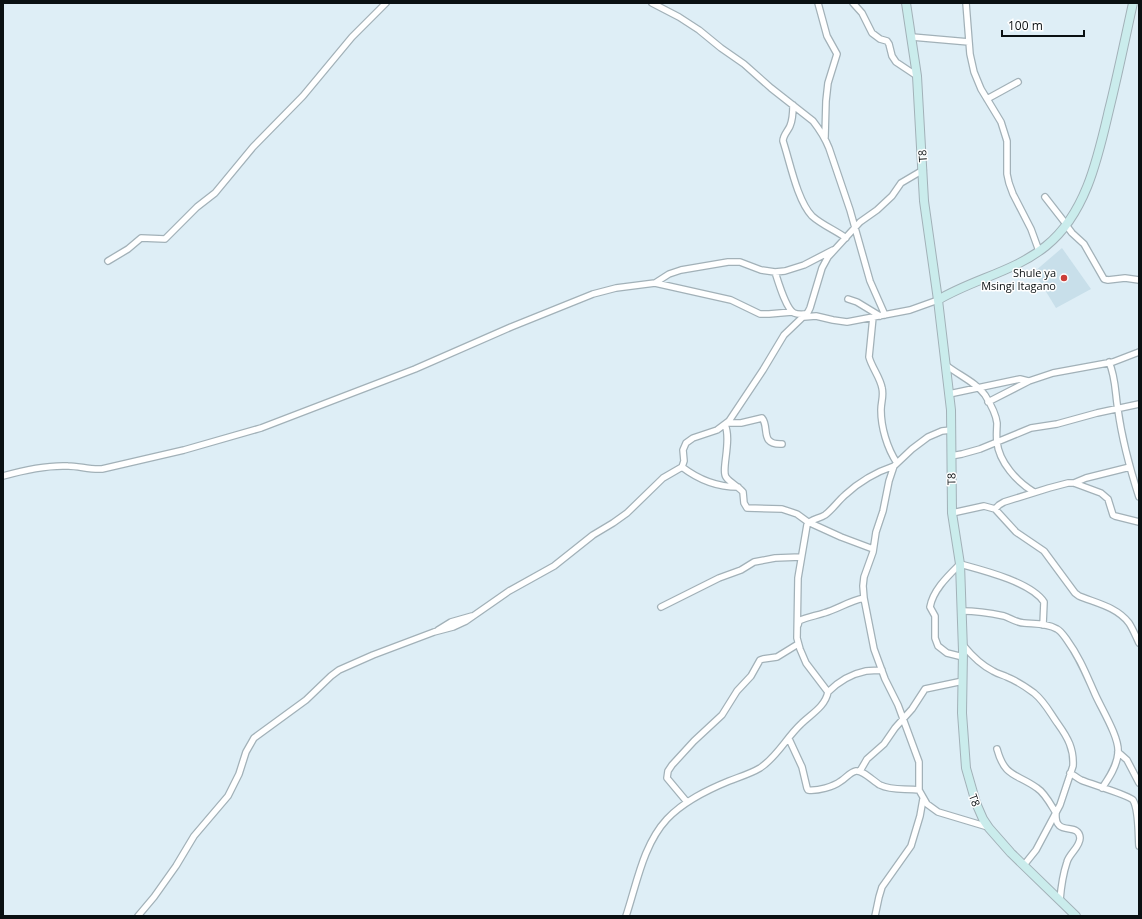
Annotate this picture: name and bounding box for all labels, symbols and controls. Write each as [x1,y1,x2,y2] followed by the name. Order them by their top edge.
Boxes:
[1002,12,1084,38] scale bar
[1008,17,1043,34] text: 100 m
[914,149,930,163] street label: T8
[981,265,1056,293] place label: Shule ya Msingi Itagano
[1059,273,1069,283] marker: Shule ya Msingi Itagano
[943,473,959,485] street label: T8
[966,792,984,808] street label: T8

